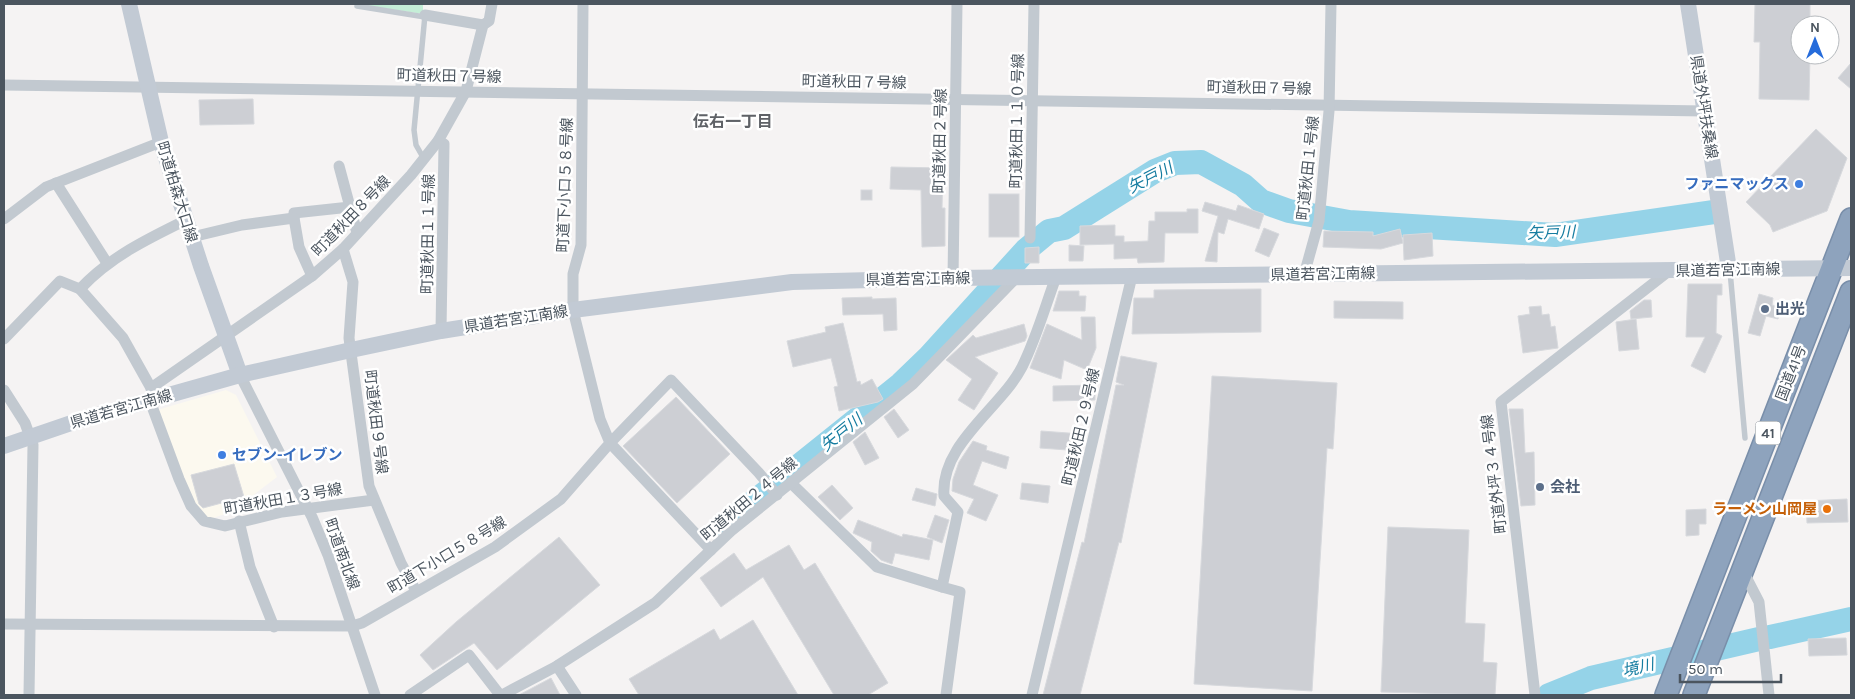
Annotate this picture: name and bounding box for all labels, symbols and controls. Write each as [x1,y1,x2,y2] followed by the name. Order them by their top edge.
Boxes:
[1790,15,1840,65] north arrow
[1810,19,1820,36] text: N
[1007,53,1027,189] street label: 町道秋田１１０号線
[1687,54,1721,160] street label: 県道外坪扶桑線
[396,66,502,86] street label: 町道秋田７号線
[801,72,907,92] street label: 町道秋田７号線
[1206,78,1312,98] street label: 町道秋田７号線
[930,88,950,194] street label: 町道秋田２号線
[692,112,773,131] district label: 伝右一丁目
[1294,115,1322,221] street label: 町道秋田１号線
[554,117,576,253] street label: 町道下小口５８号線
[153,139,201,245] street label: 町道柏森大口線
[1125,157,1178,197] water label: 矢戸川
[308,172,394,260] street label: 町道秋田８号線
[418,174,438,294] street label: 町道秋田１１号線
[1684,175,1789,193] place label: ファニマックス
[1793,178,1805,190] marker: ファニマックス
[1527,222,1577,243] water label: 矢戸川
[1675,260,1781,280] street label: 県道若宮江南線
[1270,264,1376,284] street label: 県道若宮江南線
[865,269,971,289] street label: 県道若宮江南線
[1775,300,1805,318] place label: 出光
[463,302,569,336] street label: 県道若宮江南線
[1759,303,1771,315] marker: 出光
[1772,343,1810,403] street label: 国道41号
[1059,367,1103,487] street label: 町道秋田２９号線
[361,369,391,475] street label: 町道秋田９号線
[68,386,174,432] street label: 県道若宮江南線
[817,409,867,455] water label: 矢戸川
[1478,413,1510,535] street label: 町道外坪３４号線
[1756,422,1780,444] road number: 41
[232,446,343,464] place label: セブン-イレブン
[216,449,228,461] marker: セブン-イレブン
[697,454,801,544] street label: 町道秋田２４号線
[1550,478,1580,496] place label: 会社
[222,480,344,518] street label: 町道秋田１３号線
[1534,481,1546,493] marker: 会社
[1713,500,1817,518] place label: ラーメン山岡屋
[1821,503,1833,515] marker: ラーメン山岡屋
[384,513,510,597] street label: 町道下小口５８号線
[321,516,363,592] street label: 町道南北線
[1680,652,1781,684] scale bar
[1620,654,1658,680] water label: 境川
[1688,660,1723,678] text: 50 m

